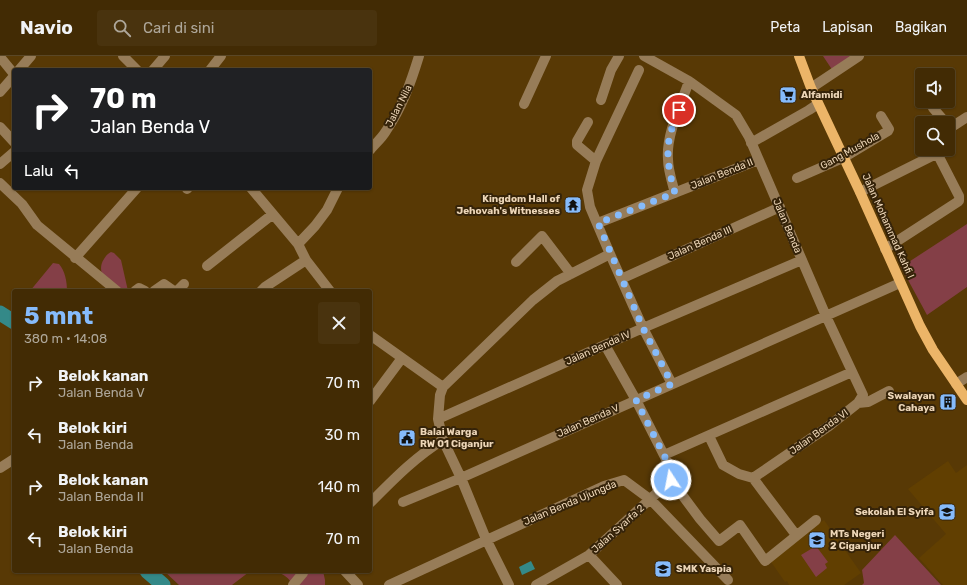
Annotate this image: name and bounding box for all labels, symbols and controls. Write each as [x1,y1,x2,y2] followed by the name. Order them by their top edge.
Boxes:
[97,10,377,46] search box
[20,16,73,39] text: Navio
[111,17,133,39] icon: search
[143,19,214,37] text: Cari di sini
[770,19,800,36] text: Peta
[822,19,873,36] text: Lapisan
[895,19,947,36] text: Bagikan
[915,68,955,156] map controls
[915,68,955,108] button: sound
[90,82,157,115] text: 70 m
[383,83,415,129] street label: Jalan Nila
[24,84,76,136] icon: right
[778,85,798,105] supermarket icon: Alfamidi
[801,89,843,101] place label: Alfamidi
[662,93,696,127] pin
[668,99,690,121] icon: arrive
[90,116,210,138] text: Jalan Benda V
[915,116,955,156] button: search
[818,130,882,172] street label: Gang Mushola
[689,156,755,192] street label: Jalan Benda II
[61,160,83,182] icon: left
[24,162,53,180] text: Lalu
[859,172,917,280] street label: Jalan Mohammad Kahfi I
[456,193,561,217] place label: Kingdom Hall of Jehovah's Witnesses
[563,195,583,215] temple icon: Kingdom Hall of Jehovah's Witnesses
[770,197,804,255] street label: Jalan Benda
[666,224,734,262] street label: Jalan Benda III
[24,302,93,330] text: 5 mnt
[318,302,360,344] button: close
[564,328,633,368] street label: Jalan Benda IV
[24,331,107,346] text: 380 m · 14:08
[58,367,148,385] text: Belok kanan
[24,372,46,394] icon: right
[326,374,360,392] text: 70 m
[58,385,145,400] text: Jalan Benda V
[888,390,935,414] place label: Swalayan Cahaya
[938,392,958,412] building icon: Swalayan Cahaya
[555,402,621,440] street label: Jalan Benda V
[787,407,851,457] street label: Jalan Benda VI
[58,419,127,437] text: Belok kiri
[24,424,46,446] icon: left
[324,426,360,444] text: 30 m
[420,426,494,450] place label: Balai Warga RW 01 Ciganjur
[397,428,417,448] public building icon: Balai Warga RW 01 Ciganjur
[58,437,134,452] text: Jalan Benda
[650,459,692,501] position arrow
[58,471,148,489] text: Belok kanan
[24,476,46,498] icon: right
[318,478,360,496] text: 140 m
[522,478,618,528] street label: Jalan Benda Ujungda
[58,489,144,504] text: Jalan Benda II
[589,502,647,556] street label: Jalan Syarfa 2
[937,502,957,522] school or university icon: Sekolah El Syifa
[855,506,934,518] place label: Sekolah El Syifa
[58,523,127,541] text: Belok kiri
[24,528,46,550] icon: left
[830,528,884,552] place label: MTs Negeri 2 Ciganjur
[326,530,360,548] text: 70 m
[807,530,827,550] school or university icon: MTs Negeri 2 Ciganjur
[58,541,134,556] text: Jalan Benda
[653,559,673,579] school or university icon: SMK Yaspia
[676,563,732,575] place label: SMK Yaspia

